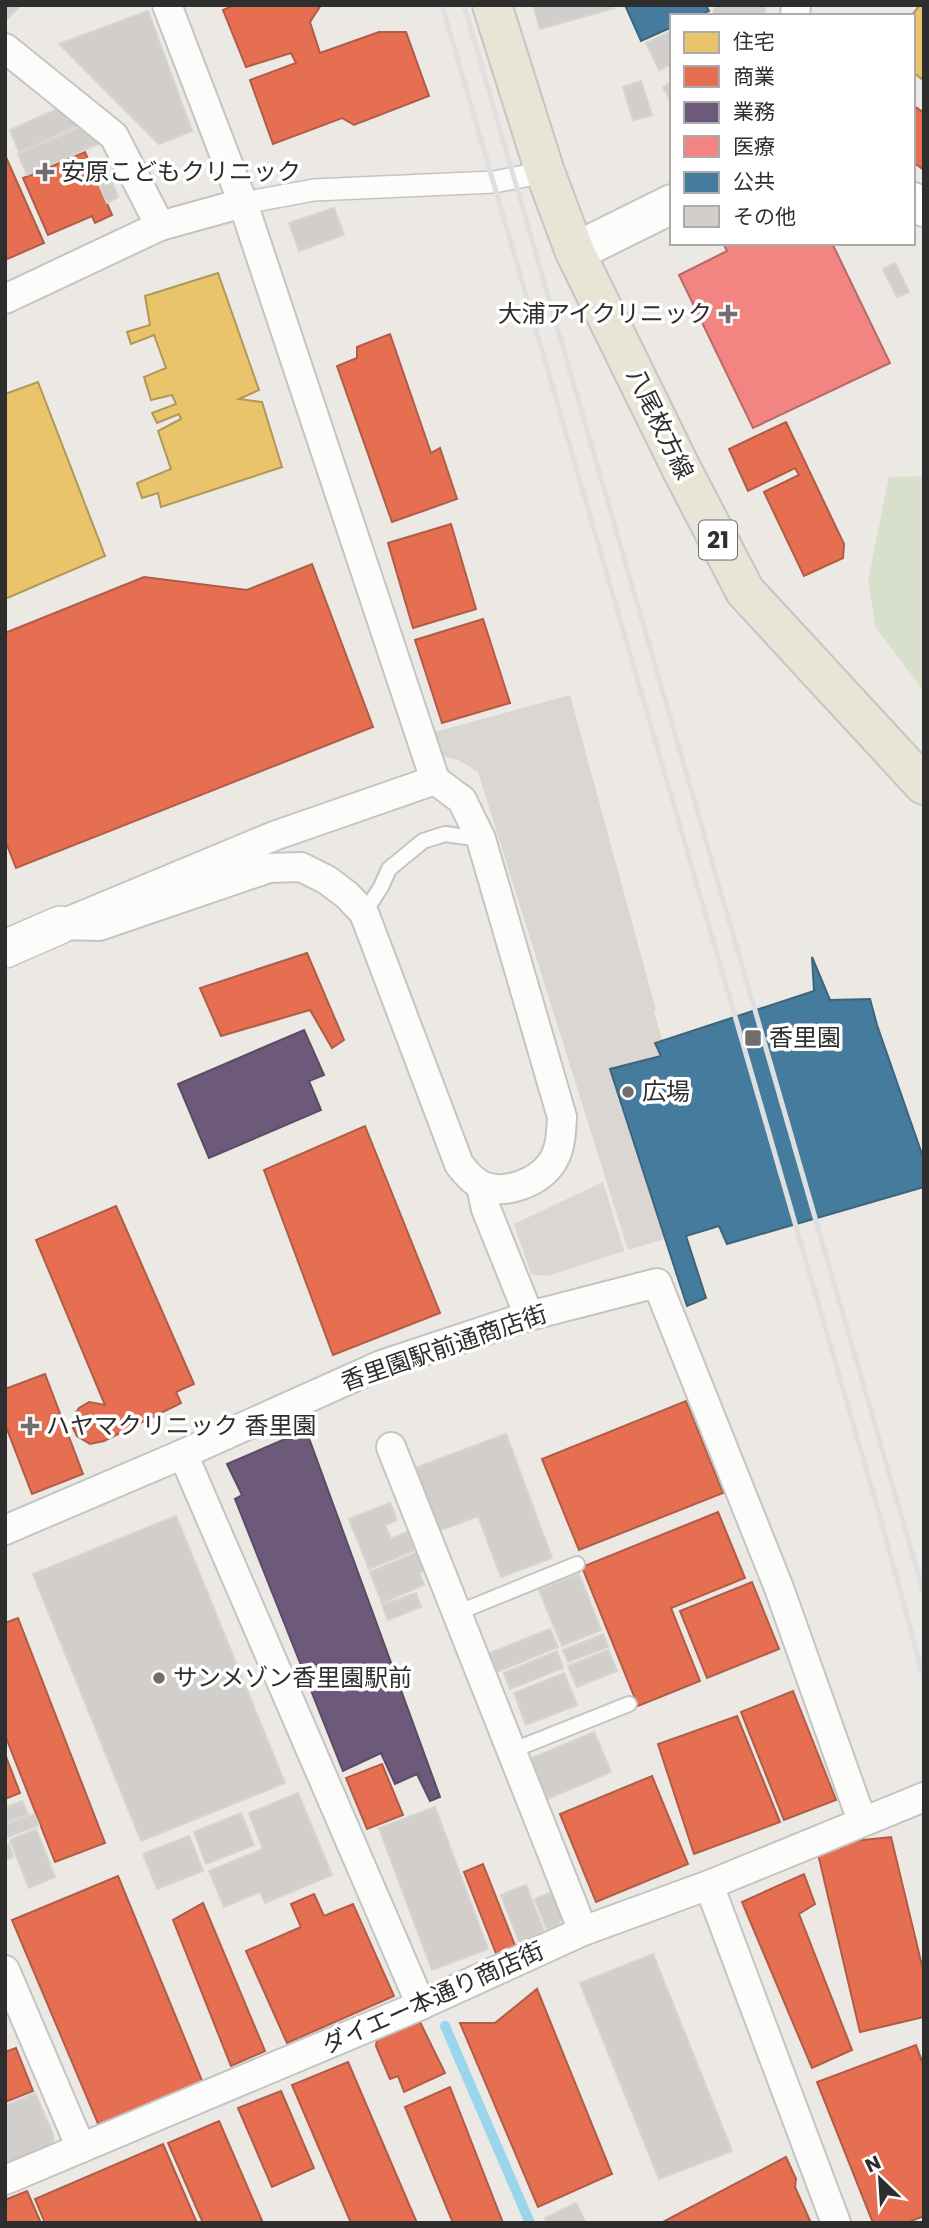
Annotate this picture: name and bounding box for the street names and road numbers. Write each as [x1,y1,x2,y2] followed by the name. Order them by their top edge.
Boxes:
[619,363,702,485] street label: 八尾枚方線
[699,520,737,560] road number: 21
[336,1297,551,1398] street label: 香里園駅前通商店街
[317,1934,549,2061] street label: ダイエー本通り商店街

